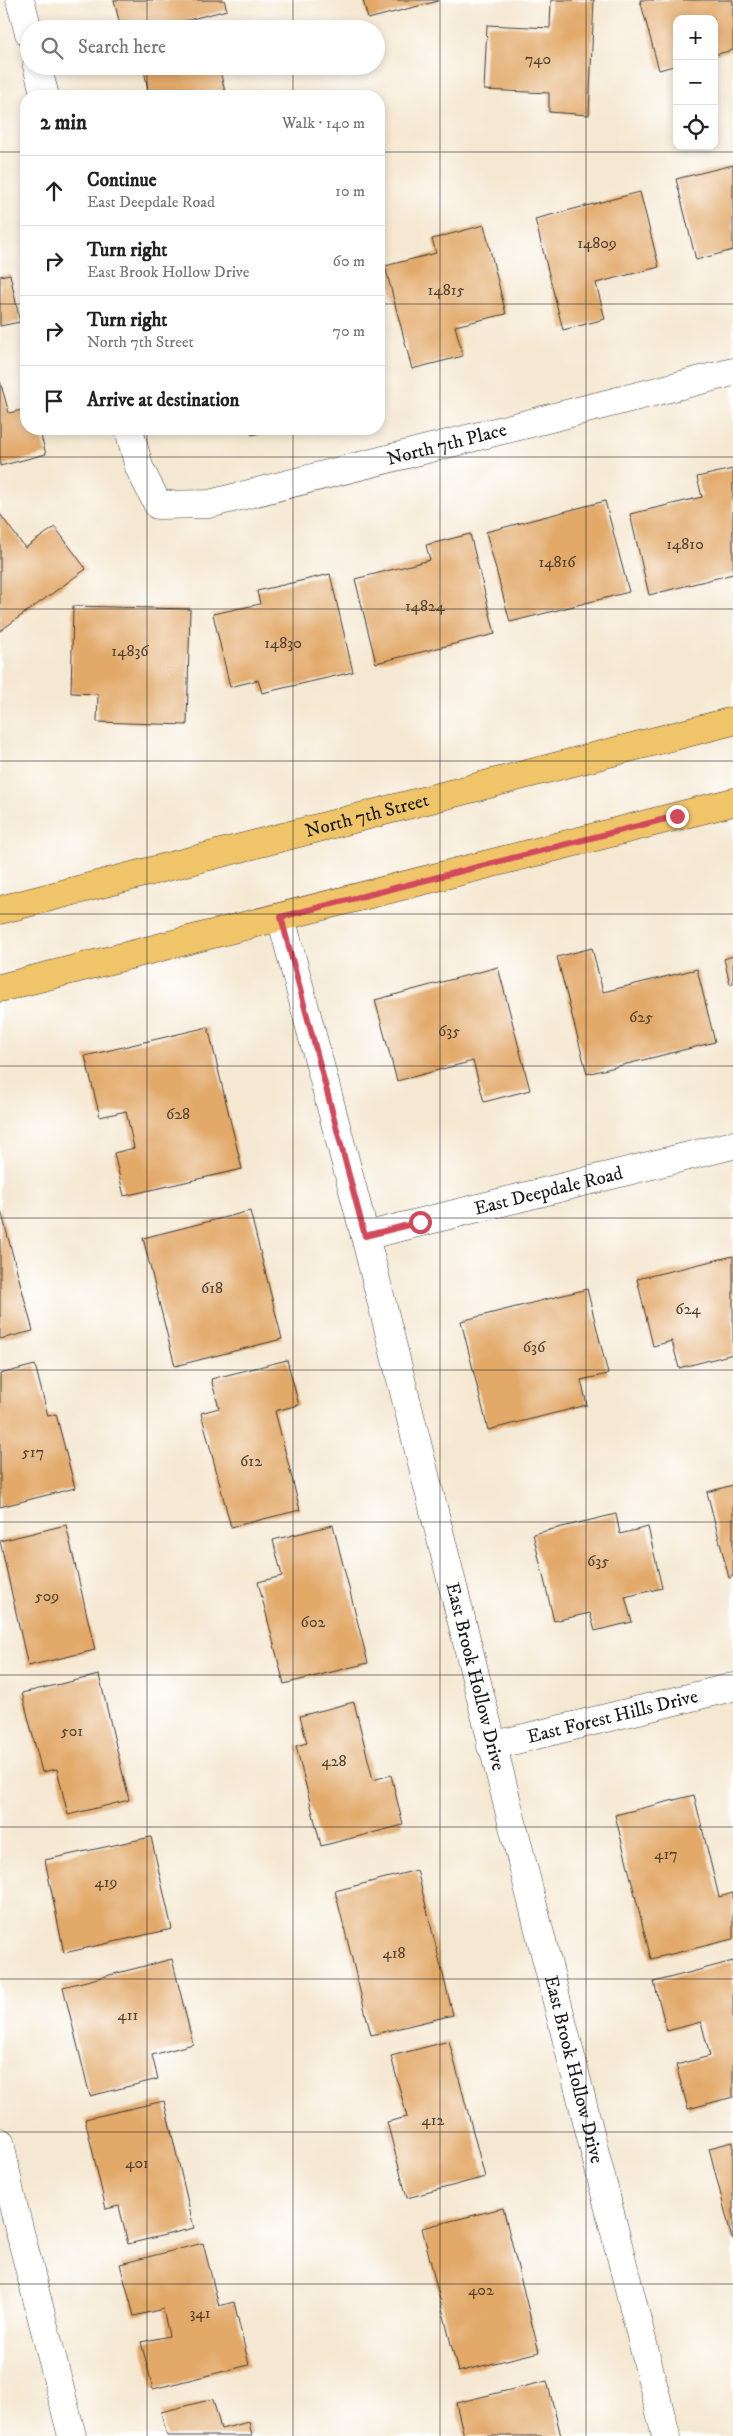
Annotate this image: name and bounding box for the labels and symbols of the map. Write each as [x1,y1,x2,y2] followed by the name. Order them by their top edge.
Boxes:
[525,49,551,69] house number: 740
[577,233,617,253] house number: 14809
[428,280,464,300] house number: 14815
[385,418,509,470] street label: North 7th Place
[666,534,704,554] house number: 14810
[538,552,576,572] house number: 14816
[405,596,446,616] house number: 14824
[264,633,302,653] house number: 14830
[111,641,149,661] house number: 14836
[303,788,431,842] street label: North 7th Street
[666,805,689,828] route end
[629,1007,653,1027] house number: 625
[438,1021,460,1041] house number: 635
[166,1104,190,1124] house number: 628
[472,1161,626,1220] street label: East Deepdale Road
[409,1211,432,1234] route start
[201,1278,223,1298] house number: 618
[675,1299,701,1319] house number: 624
[523,1337,546,1357] house number: 636
[22,1442,44,1462] house number: 517
[240,1451,262,1471] house number: 612
[587,1551,609,1571] house number: 635
[441,1580,510,1773] street label: East Brook Hollow Drive
[35,1586,59,1606] house number: 509
[301,1612,326,1632] house number: 602
[525,1684,700,1748] street label: East Forest Hills Drive
[61,1721,83,1741] house number: 501
[321,1751,347,1771] house number: 428
[654,1844,678,1864] house number: 417
[94,1872,118,1892] house number: 419
[382,1943,406,1963] house number: 418
[539,1973,609,2166] street label: East Brook Hollow Drive
[118,2005,139,2025] house number: 411
[422,2110,445,2130] house number: 412
[125,2153,149,2173] house number: 401
[468,2280,494,2300] house number: 402
[189,2303,211,2323] house number: 341

